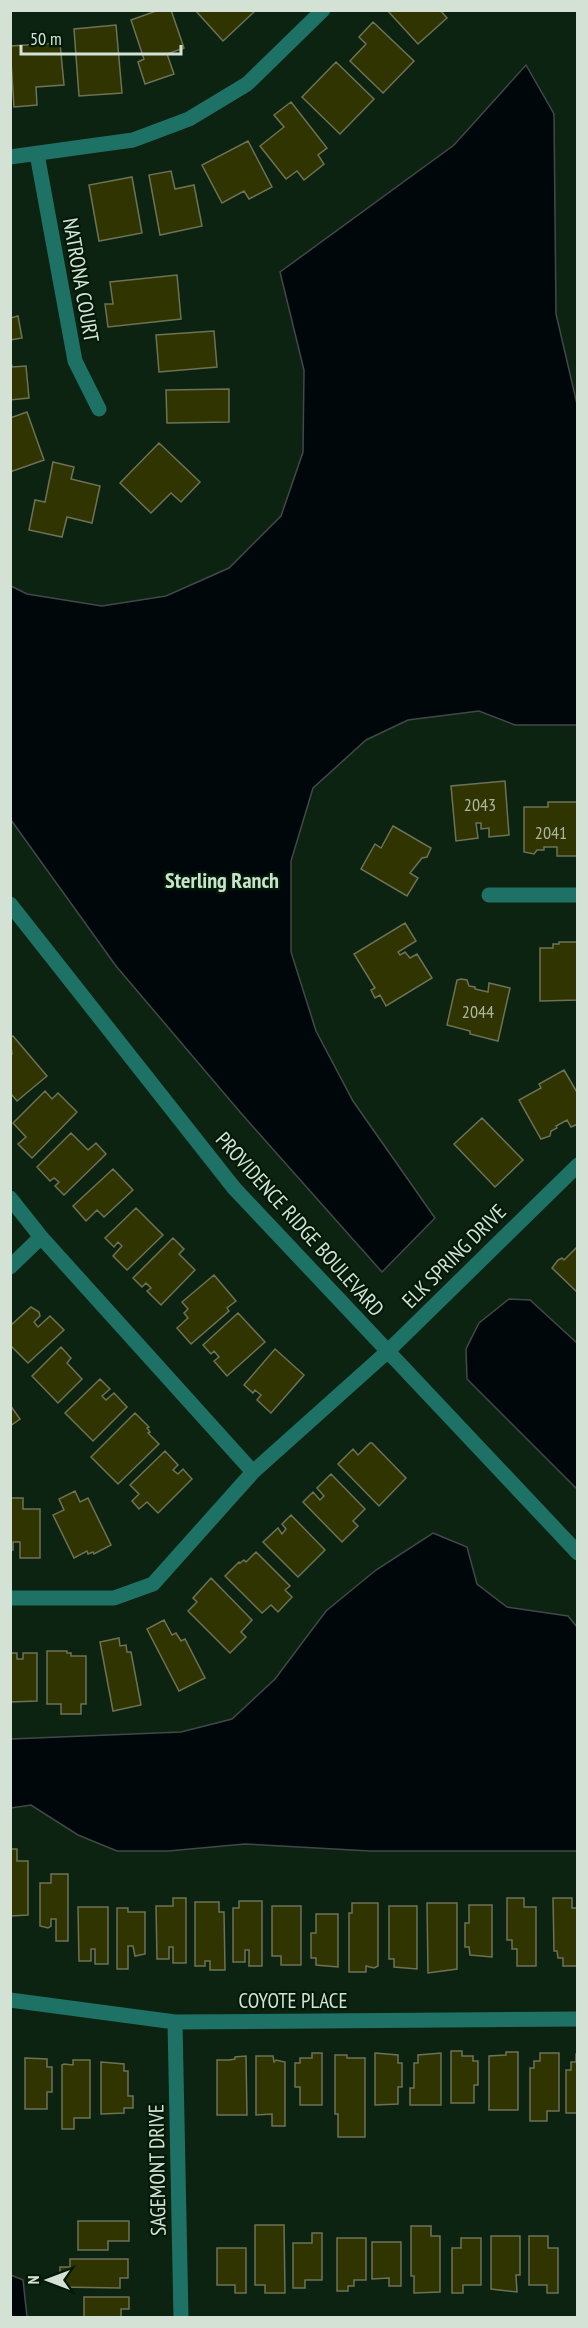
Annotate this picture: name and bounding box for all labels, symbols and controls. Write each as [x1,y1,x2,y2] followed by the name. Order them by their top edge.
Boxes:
[21,18,182,56] scale bar
[30,27,62,50] text: 50 m
[57,216,105,345] street label: NATRONA COURT
[464,793,496,816] house number: 2043
[535,821,567,844] house number: 2041
[165,866,279,894] district label: Sterling Ranch
[462,1000,494,1023] house number: 2044
[210,1126,390,1322] street label: PROVIDENCE RIDGE BOULEVARD
[396,1198,512,1314] street label: ELK SPRING DRIVE
[239,1987,347,2014] street label: COYOTE PLACE
[142,2104,172,2236] street label: SAGEMONT DRIVE
[18,2250,78,2310] north arrow
[23,2276,43,2284] text: N

